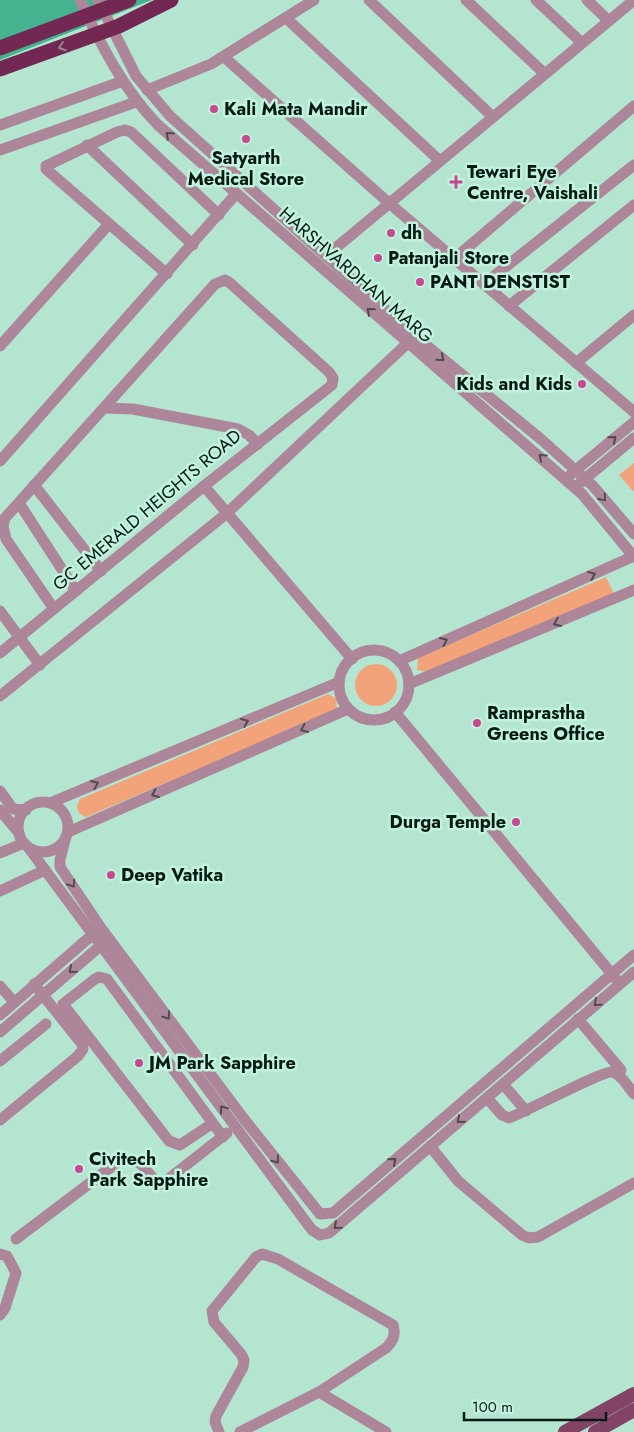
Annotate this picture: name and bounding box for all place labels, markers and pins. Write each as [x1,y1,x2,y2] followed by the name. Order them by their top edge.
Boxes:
[224,96,368,122] place label: Kali Mata Mandir
[208,103,220,115] marker: Kali Mata Mandir
[240,133,252,145] marker: Satyarth Medical Store
[188,145,304,192] place label: Satyarth Medical Store
[467,159,598,206] place label: Tewari Eye Centre, Vaishali
[449,175,463,189] marker: Tewari Eye Centre, Vaishali
[401,220,422,246] place label: dh
[385,227,397,239] marker: dh
[388,245,509,271] place label: Patanjali Store
[372,252,384,264] marker: Patanjali Store
[430,269,571,295] place label: PANT DENSTIST
[414,276,426,288] marker: PANT DENSTIST
[456,371,572,397] place label: Kids and Kids
[576,378,588,390] marker: Kids and Kids
[487,700,605,747] place label: Ramprastha Greens Office
[471,717,483,729] marker: Ramprastha Greens Office
[390,809,506,835] place label: Durga Temple
[510,816,522,828] marker: Durga Temple
[121,862,223,888] place label: Deep Vatika
[105,869,117,881] marker: Deep Vatika
[146,1050,296,1076] place label: JM Park Sapphire
[133,1057,145,1069] marker: JM Park Sapphire
[89,1146,208,1193] place label: Civitech Park Sapphire
[73,1163,85,1175] marker: Civitech Park Sapphire

